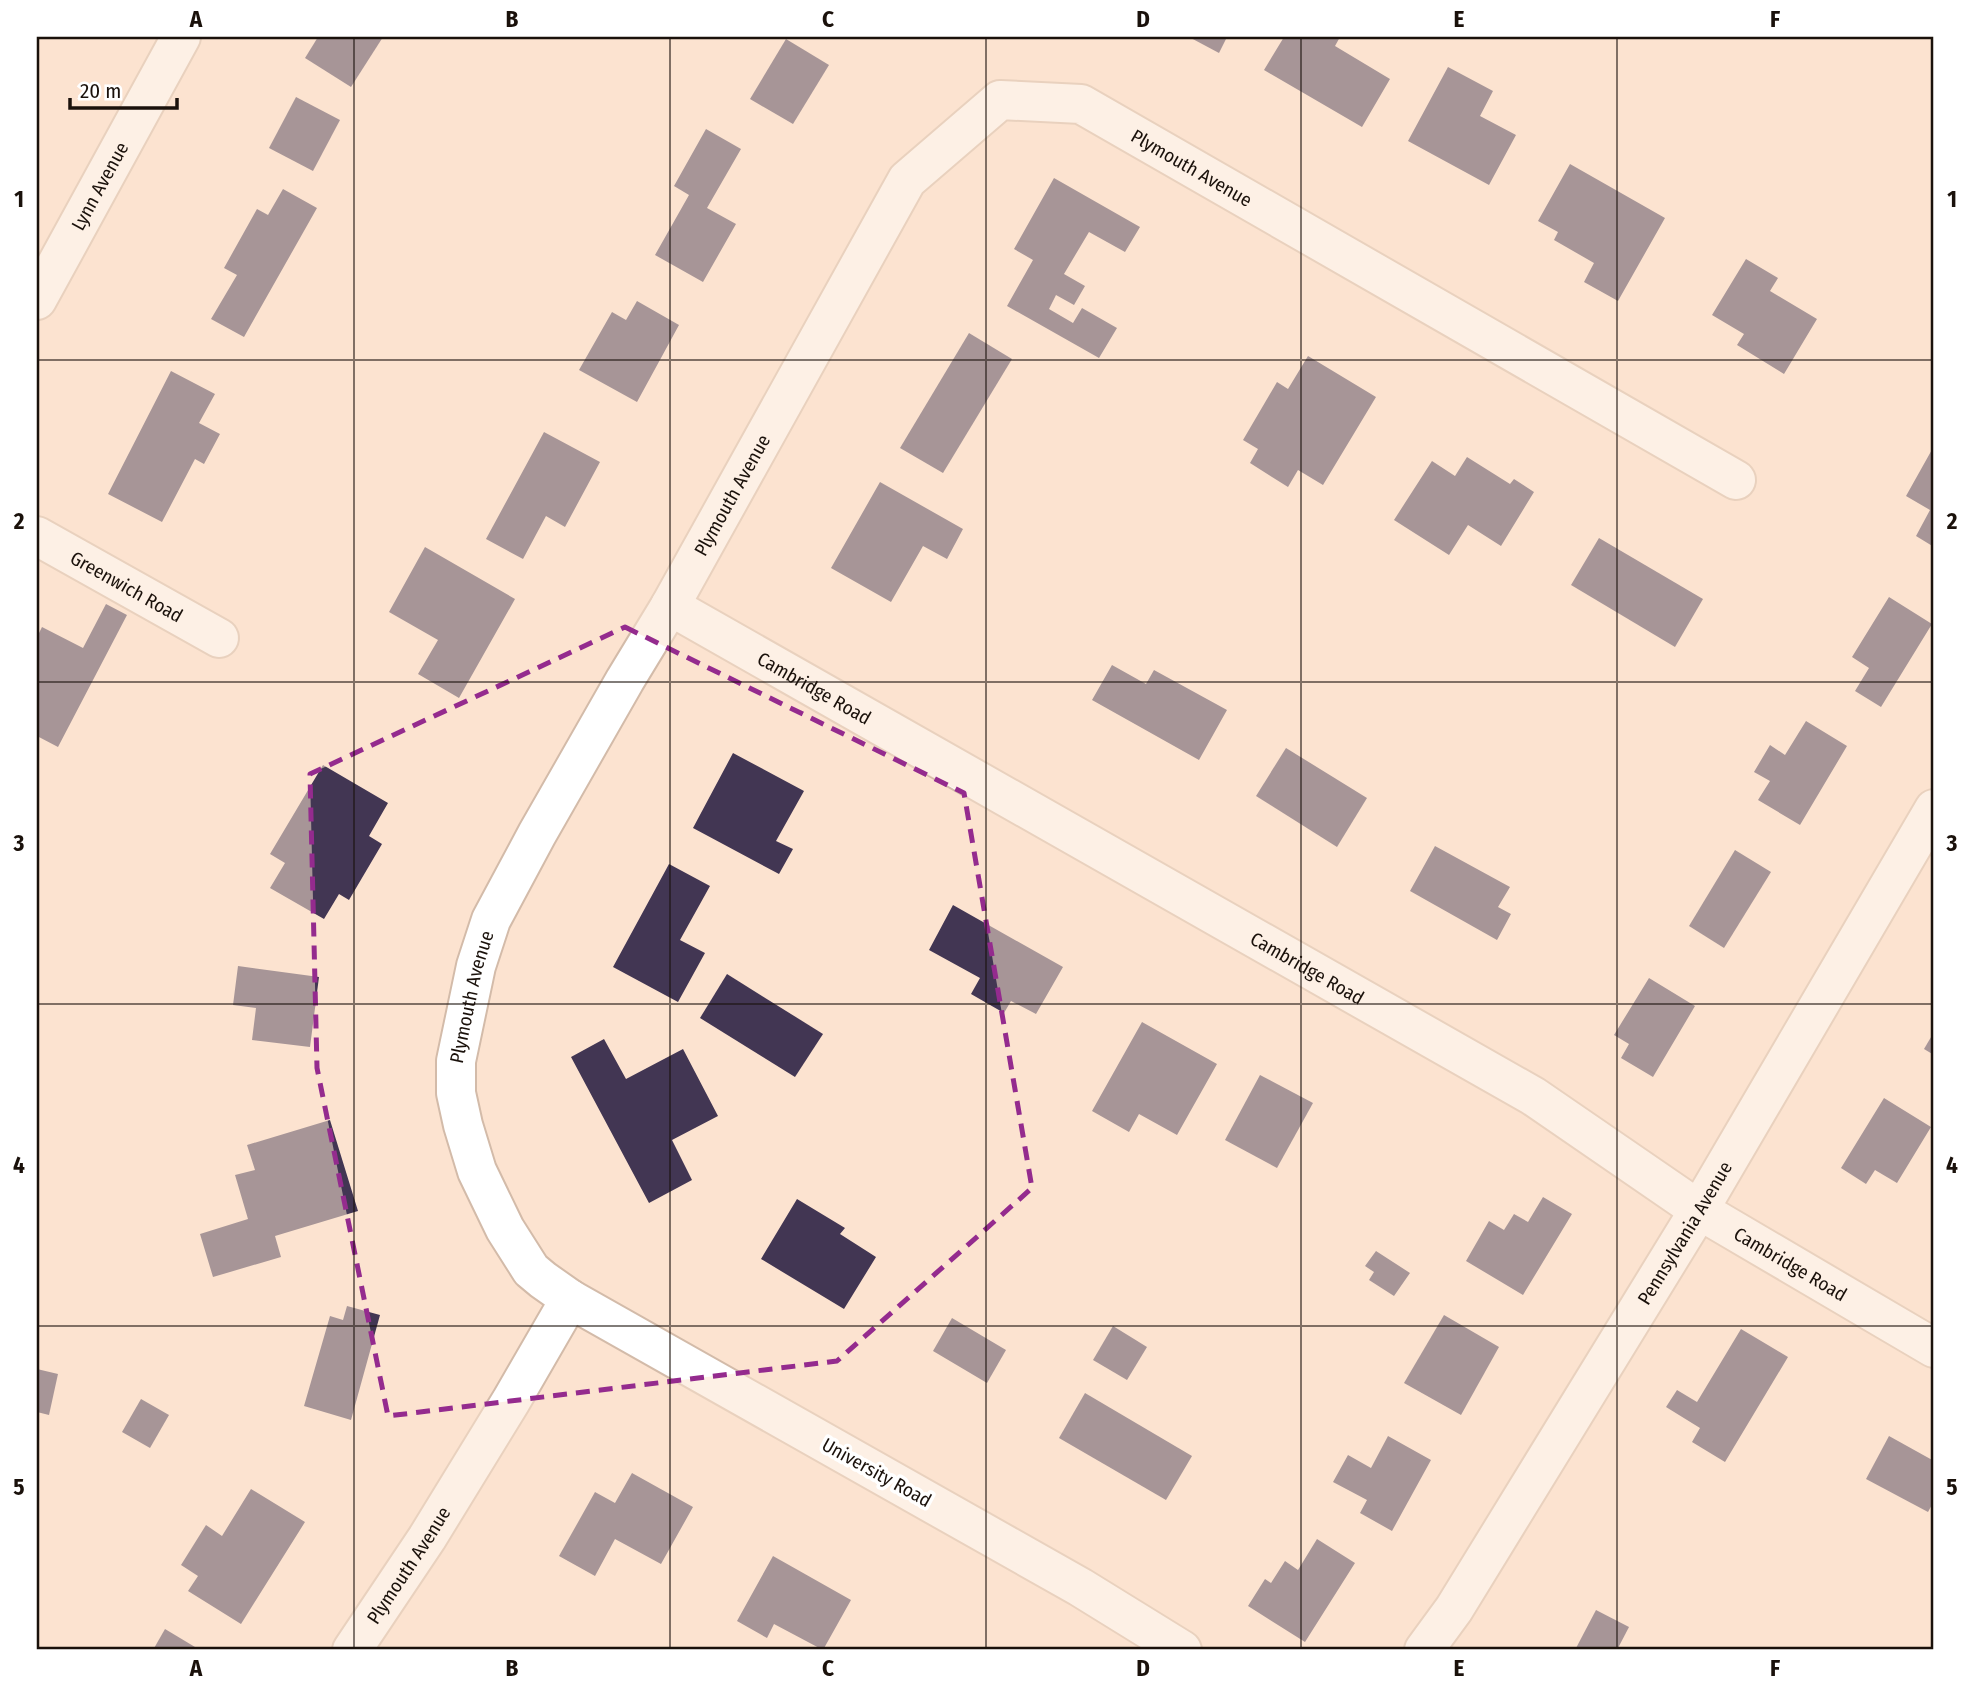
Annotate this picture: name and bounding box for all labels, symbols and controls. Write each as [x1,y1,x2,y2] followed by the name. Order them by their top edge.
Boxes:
[189,5,203,33] text: A
[506,5,519,33] text: B
[822,5,834,33] text: C
[1136,5,1150,33] text: D
[1454,5,1465,33] text: E
[1770,5,1780,33] text: F
[70,66,177,110] scale bar
[80,78,121,104] text: 20 m
[1127,124,1256,212] street label: Plymouth Avenue
[66,138,133,234] street label: Lynn Avenue
[14,185,24,213] text: 1
[1947,185,1957,213] text: 1
[689,430,775,560] street label: Plymouth Avenue
[13,507,25,535] text: 2
[1946,507,1958,535] text: 2
[66,546,187,627] street label: Greenwich Road
[753,647,875,730] street label: Cambridge Road
[13,829,25,857] text: 3
[1946,829,1958,857] text: 3
[1246,927,1368,1010] street label: Cambridge Road
[445,928,499,1065] street label: Plymouth Avenue
[13,1151,25,1179] text: 4
[1946,1151,1958,1179] text: 4
[1633,1157,1737,1309] street label: Pennsylvania Avenue
[1730,1222,1851,1306] street label: Cambridge Road
[818,1433,935,1512] street label: University Road
[13,1473,25,1501] text: 5
[1946,1473,1958,1501] text: 5
[362,1502,455,1628] street label: Plymouth Avenue
[189,1654,203,1682] text: A
[506,1654,519,1682] text: B
[822,1654,834,1682] text: C
[1136,1654,1150,1682] text: D
[1454,1654,1465,1682] text: E
[1770,1654,1780,1682] text: F

